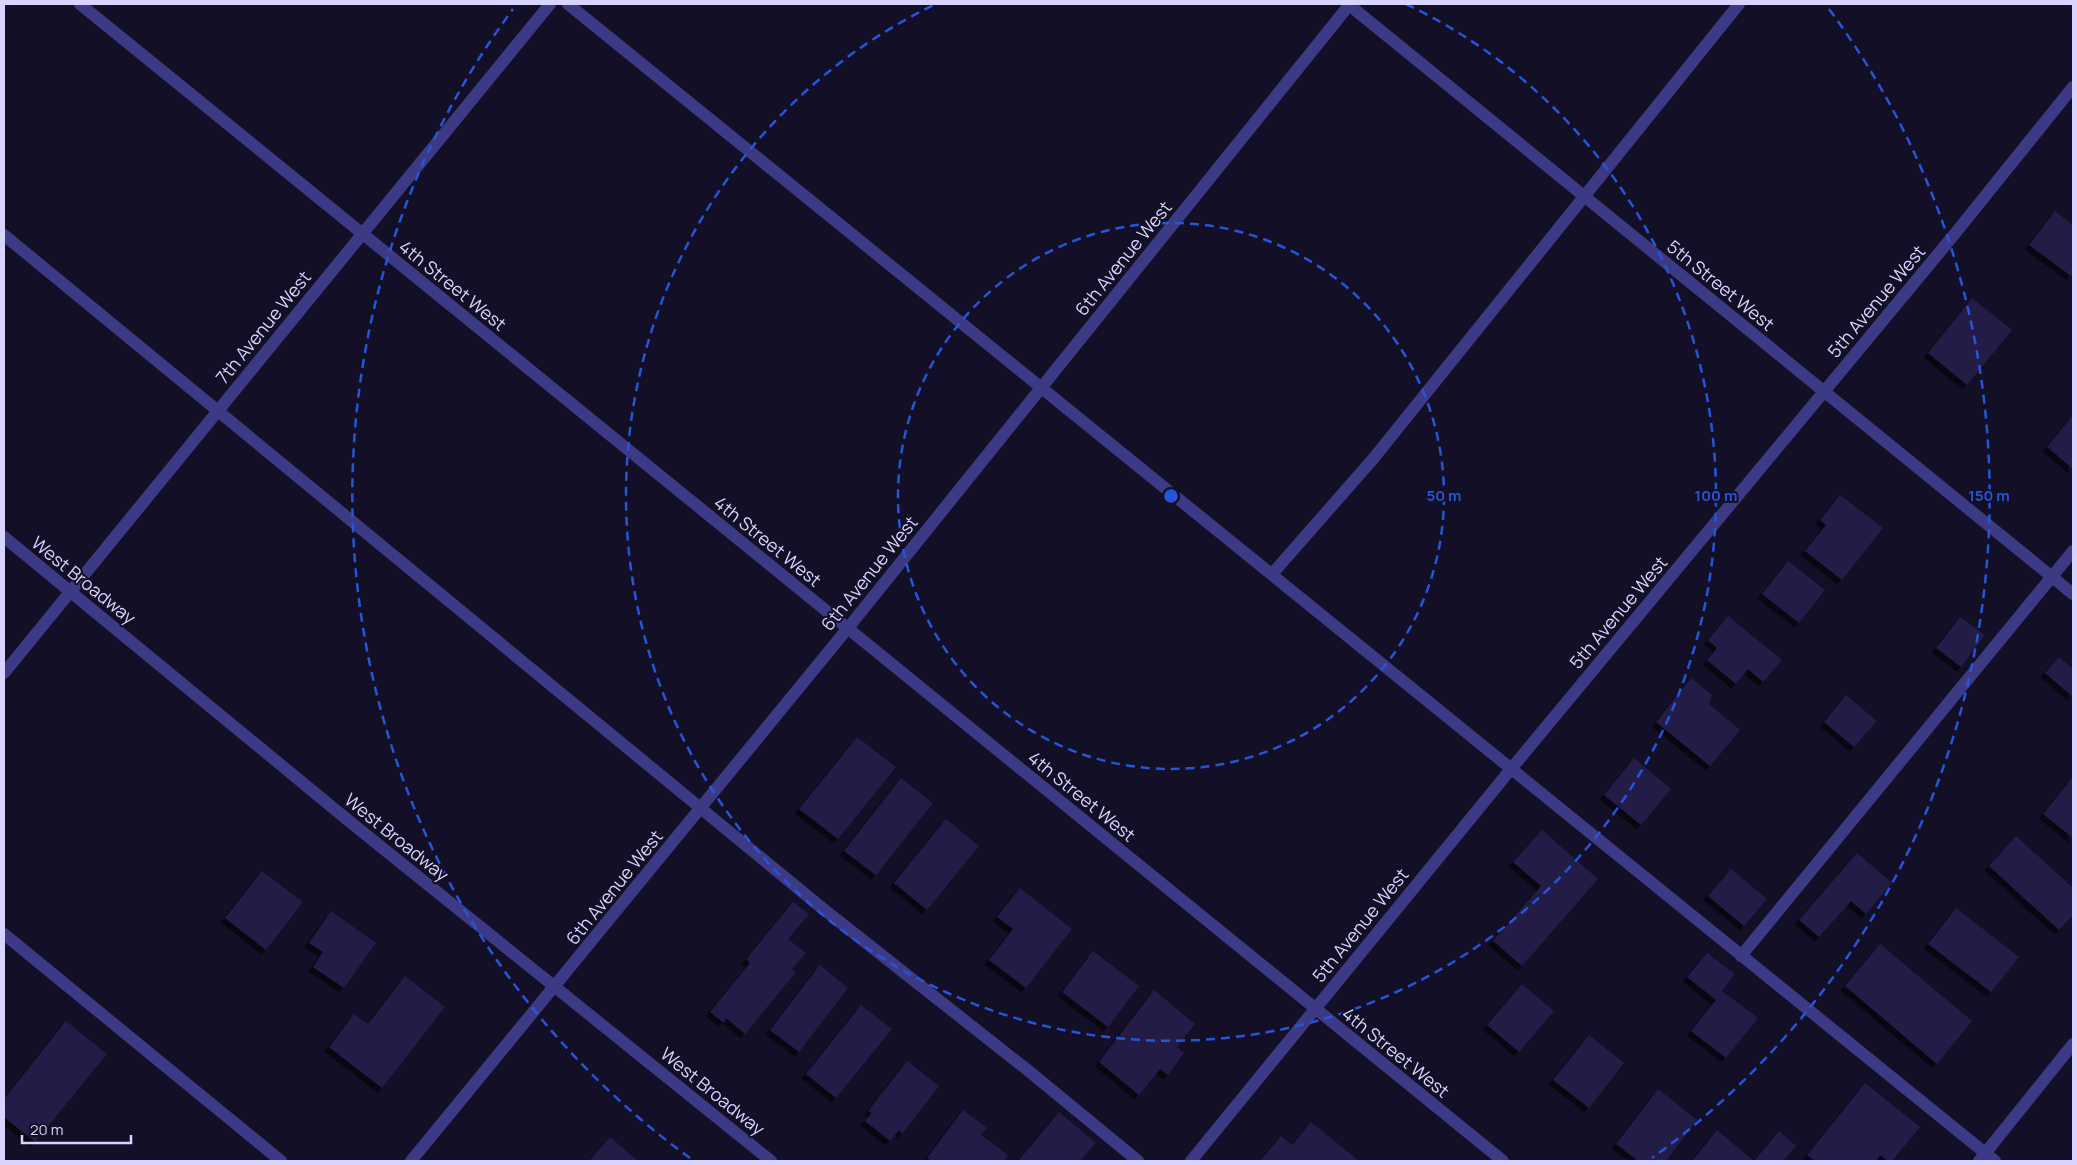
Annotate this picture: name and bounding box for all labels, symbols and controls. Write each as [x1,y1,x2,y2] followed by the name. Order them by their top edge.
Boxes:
[1069,196,1177,320] street label: 6th Avenue West
[394,234,512,336] street label: 4th Street West
[1662,234,1780,336] street label: 5th Street West
[1822,240,1930,362] street label: 5th Avenue West
[210,266,316,388] street label: 7th Avenue West
[1426,485,1462,506] text: 50 m
[1695,485,1737,506] text: 100 m
[1968,485,2010,506] text: 150 m
[1162,487,1180,505] centre of rings
[709,490,827,592] street label: 4th Street West
[815,511,923,635] street label: 6th Avenue West
[27,531,141,630] street label: West Broadway
[1564,551,1672,673] street label: 5th Avenue West
[1023,745,1141,847] street label: 4th Street West
[340,788,454,887] street label: West Broadway
[560,825,668,949] street label: 6th Avenue West
[1307,863,1413,987] street label: 5th Avenue West
[1337,1001,1455,1103] street label: 4th Street West
[656,1042,770,1141] street label: West Broadway
[22,1112,131,1144] scale bar
[30,1119,63,1140] text: 20 m

